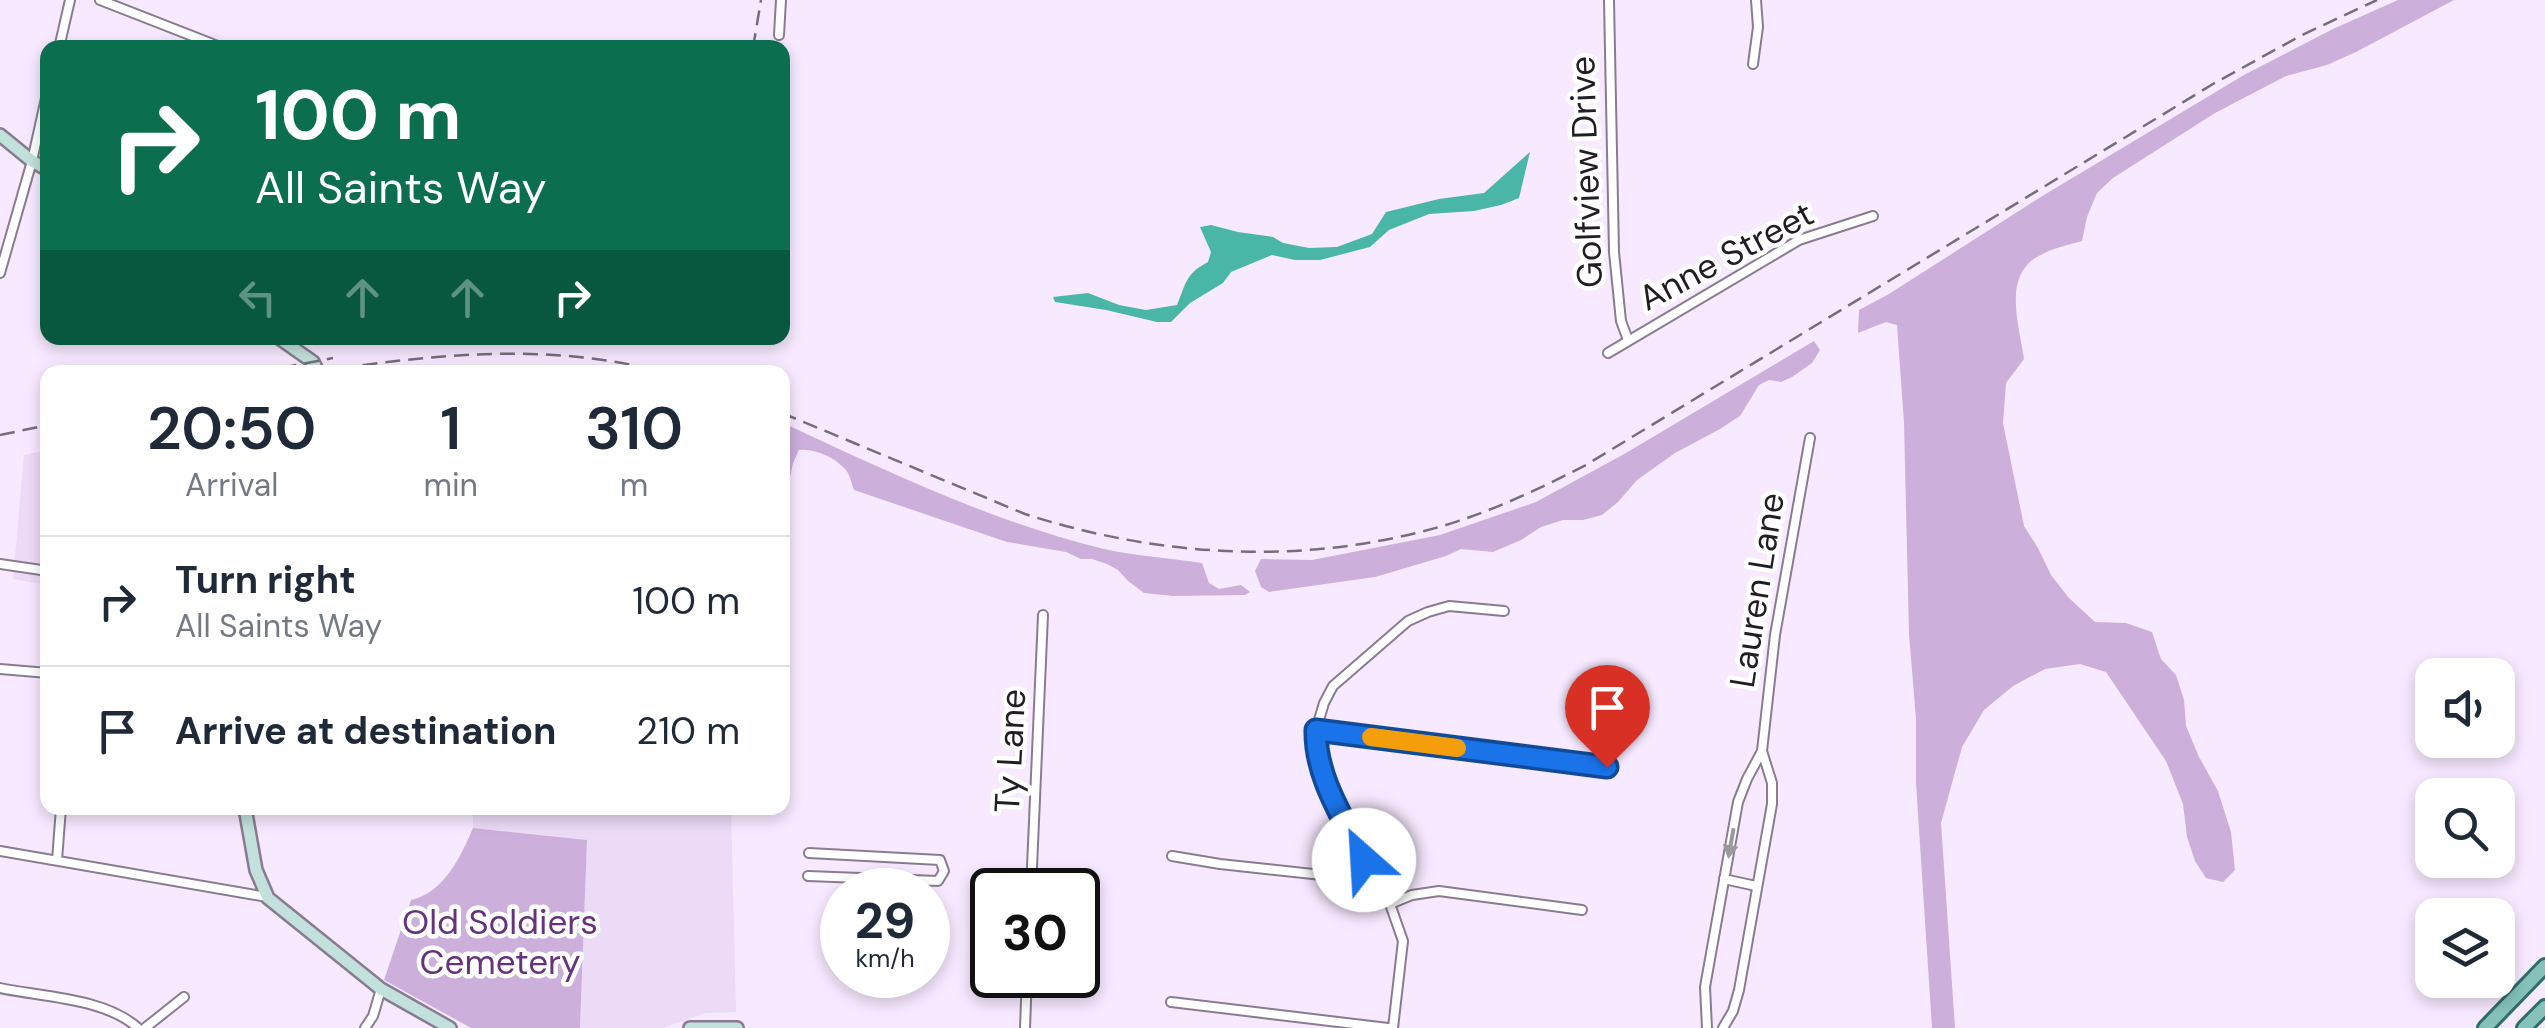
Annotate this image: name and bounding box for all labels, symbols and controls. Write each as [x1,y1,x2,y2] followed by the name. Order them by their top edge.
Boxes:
[1559,55,1613,289] street label: Golfview Drive
[255,70,461,161] text: 100 m
[90,80,220,210] icon: right
[255,158,547,217] text: All Saints Way
[1631,191,1821,321] street label: Anne Street
[230,270,285,325] icon: left
[335,270,390,325] icon: ahead
[440,270,495,325] icon: ahead
[545,270,600,325] icon: right
[147,389,316,468] text: 20:50
[440,389,461,468] text: 1
[585,389,683,468] text: 310
[185,464,278,506] text: Arrival
[423,464,478,506] text: min
[620,464,648,506] text: m
[1719,489,1795,691] street label: Lauren Lane
[175,555,356,605] text: Turn right
[90,574,145,629] icon: right
[632,576,740,626] text: 100 m
[175,605,382,647] text: All Saints Way
[2415,658,2515,998] map controls
[2415,658,2515,758] button: sound
[1565,665,1650,768] pin
[1580,680,1635,735] icon: arrive
[984,688,1036,814] street label: Ty Lane
[90,704,145,759] icon: arrive
[175,706,557,756] text: Arrive at destination
[636,706,740,756] text: 210 m
[2415,778,2515,878] button: search
[1312,808,1416,912] position arrow
[1722,827,1738,858] one-way arrow
[970,868,1100,998] speed limit sign: 30
[855,888,915,954] text: 29
[2415,898,2515,998] button: layers
[402,899,598,985] park label: Old Soldiers Cemetery
[855,942,915,975] text: km/h

